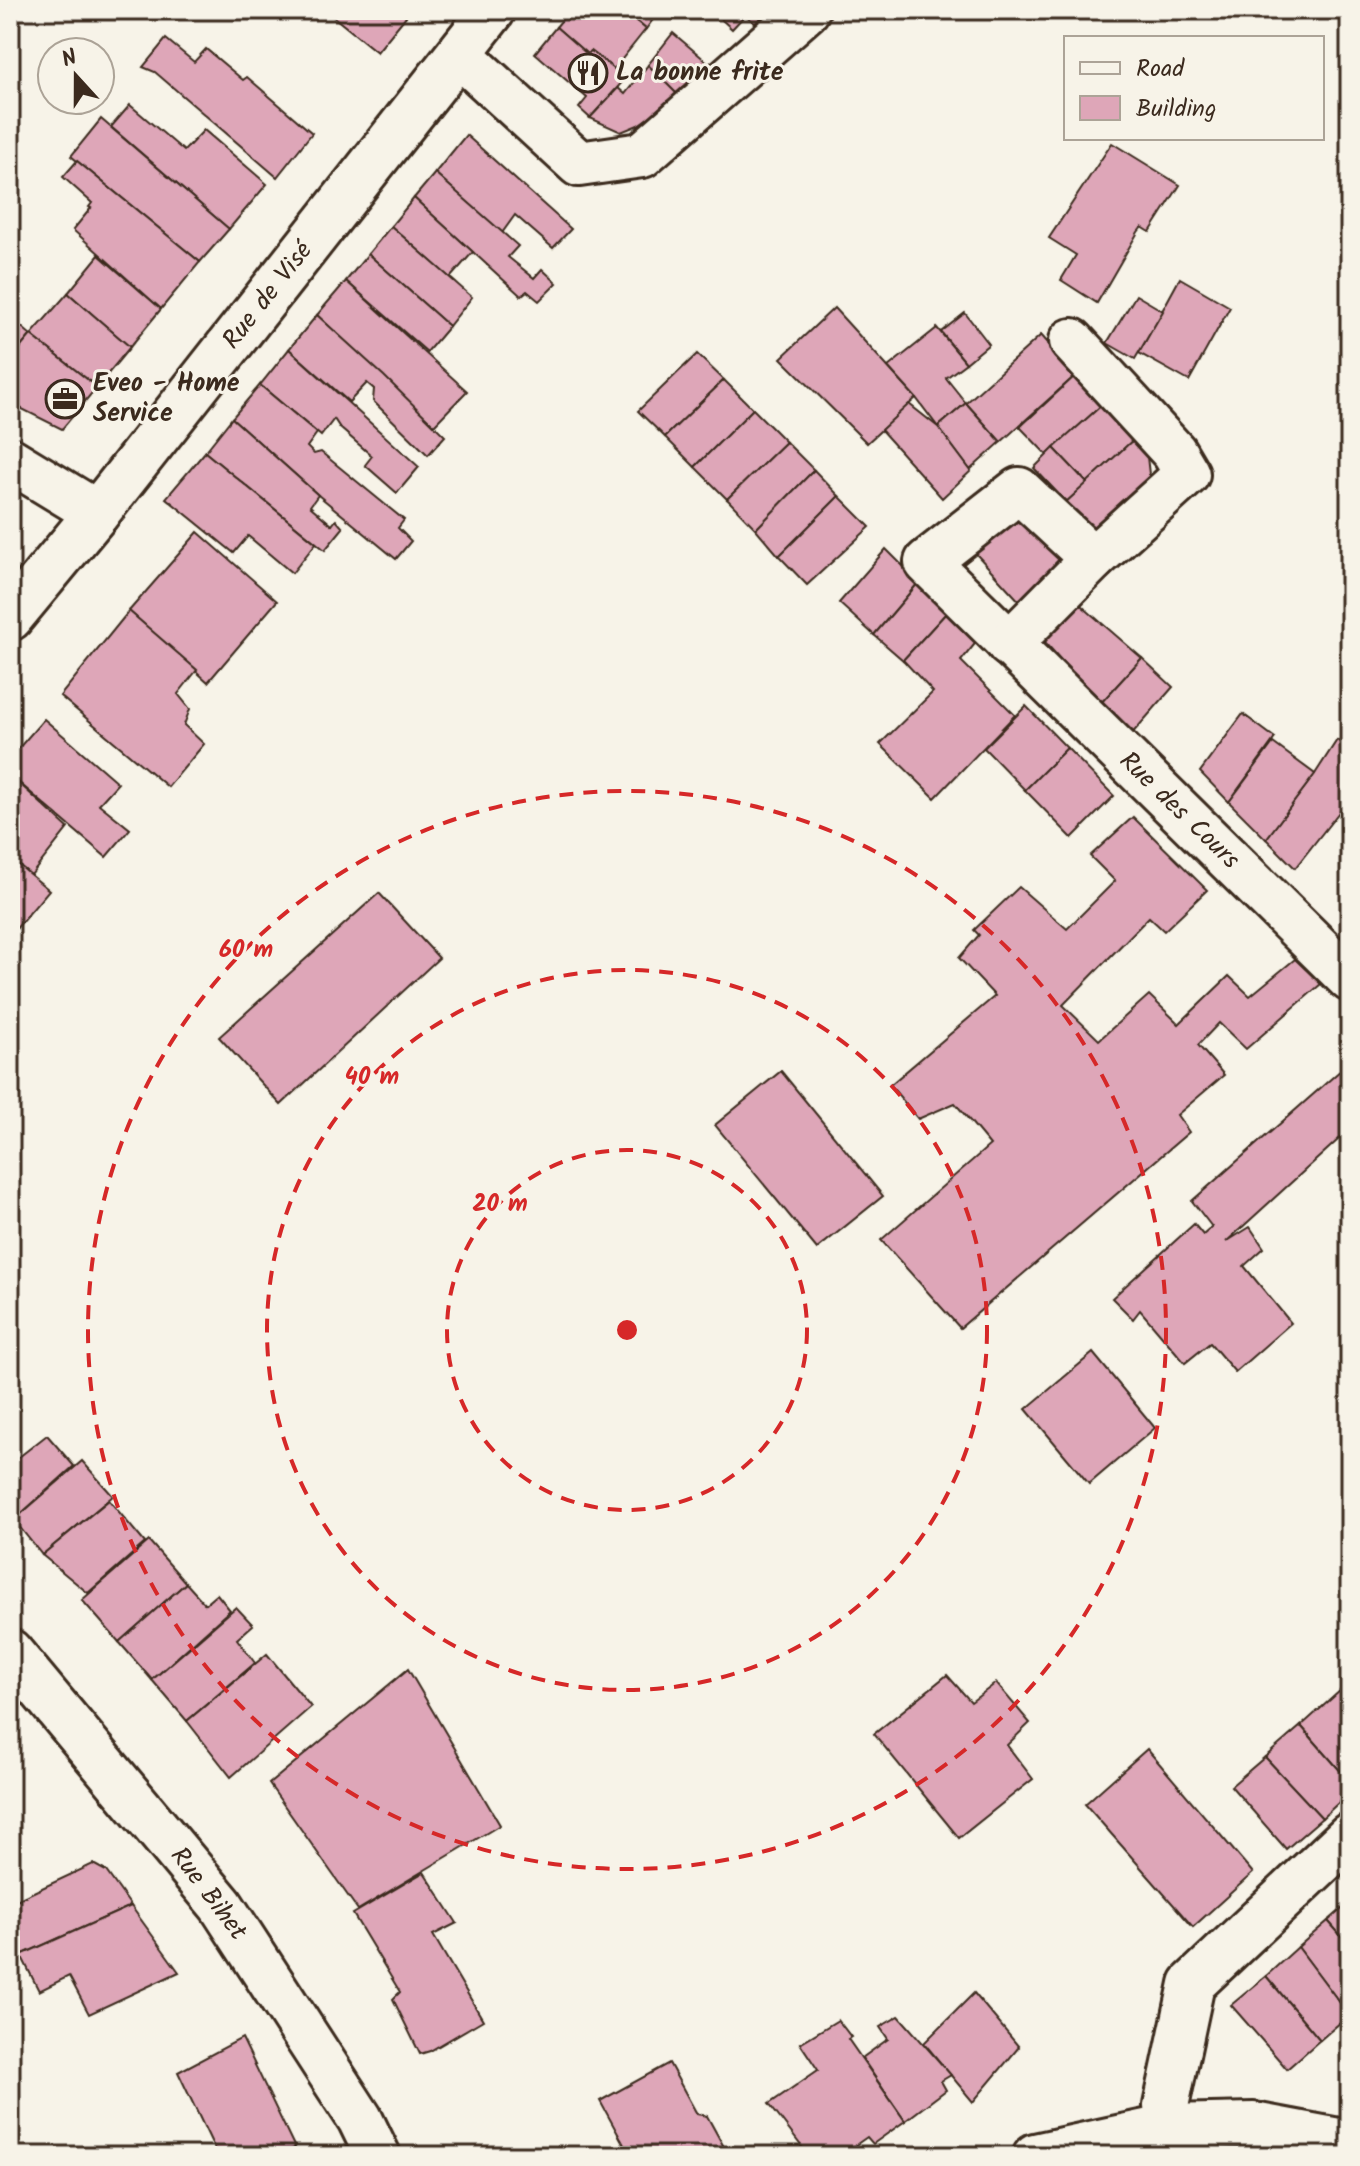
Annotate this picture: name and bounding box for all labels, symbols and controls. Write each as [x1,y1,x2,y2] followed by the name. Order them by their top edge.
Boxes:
[36,36,116,116] north arrow
[1064,36,1324,140] legend
[57,41,83,78] text: N
[1136,50,1185,89] text: Road
[567,52,609,94] restaurant icon: La bonne frite
[616,52,784,94] place label: La bonne frite
[1136,90,1216,129] text: Building
[212,232,325,359] street label: Rue de Visé
[93,363,240,435] place label: Eveo - Home Service
[44,378,86,420] office icon: Eveo - Home Service
[1108,742,1250,880] street label: Rue des Cours
[219,931,273,970] text: 60 m
[345,1058,399,1097] text: 40 m
[472,1185,528,1224] text: 20 m
[613,1316,641,1344] centre of rings
[159,1838,258,1951] street label: Rue Bihet

